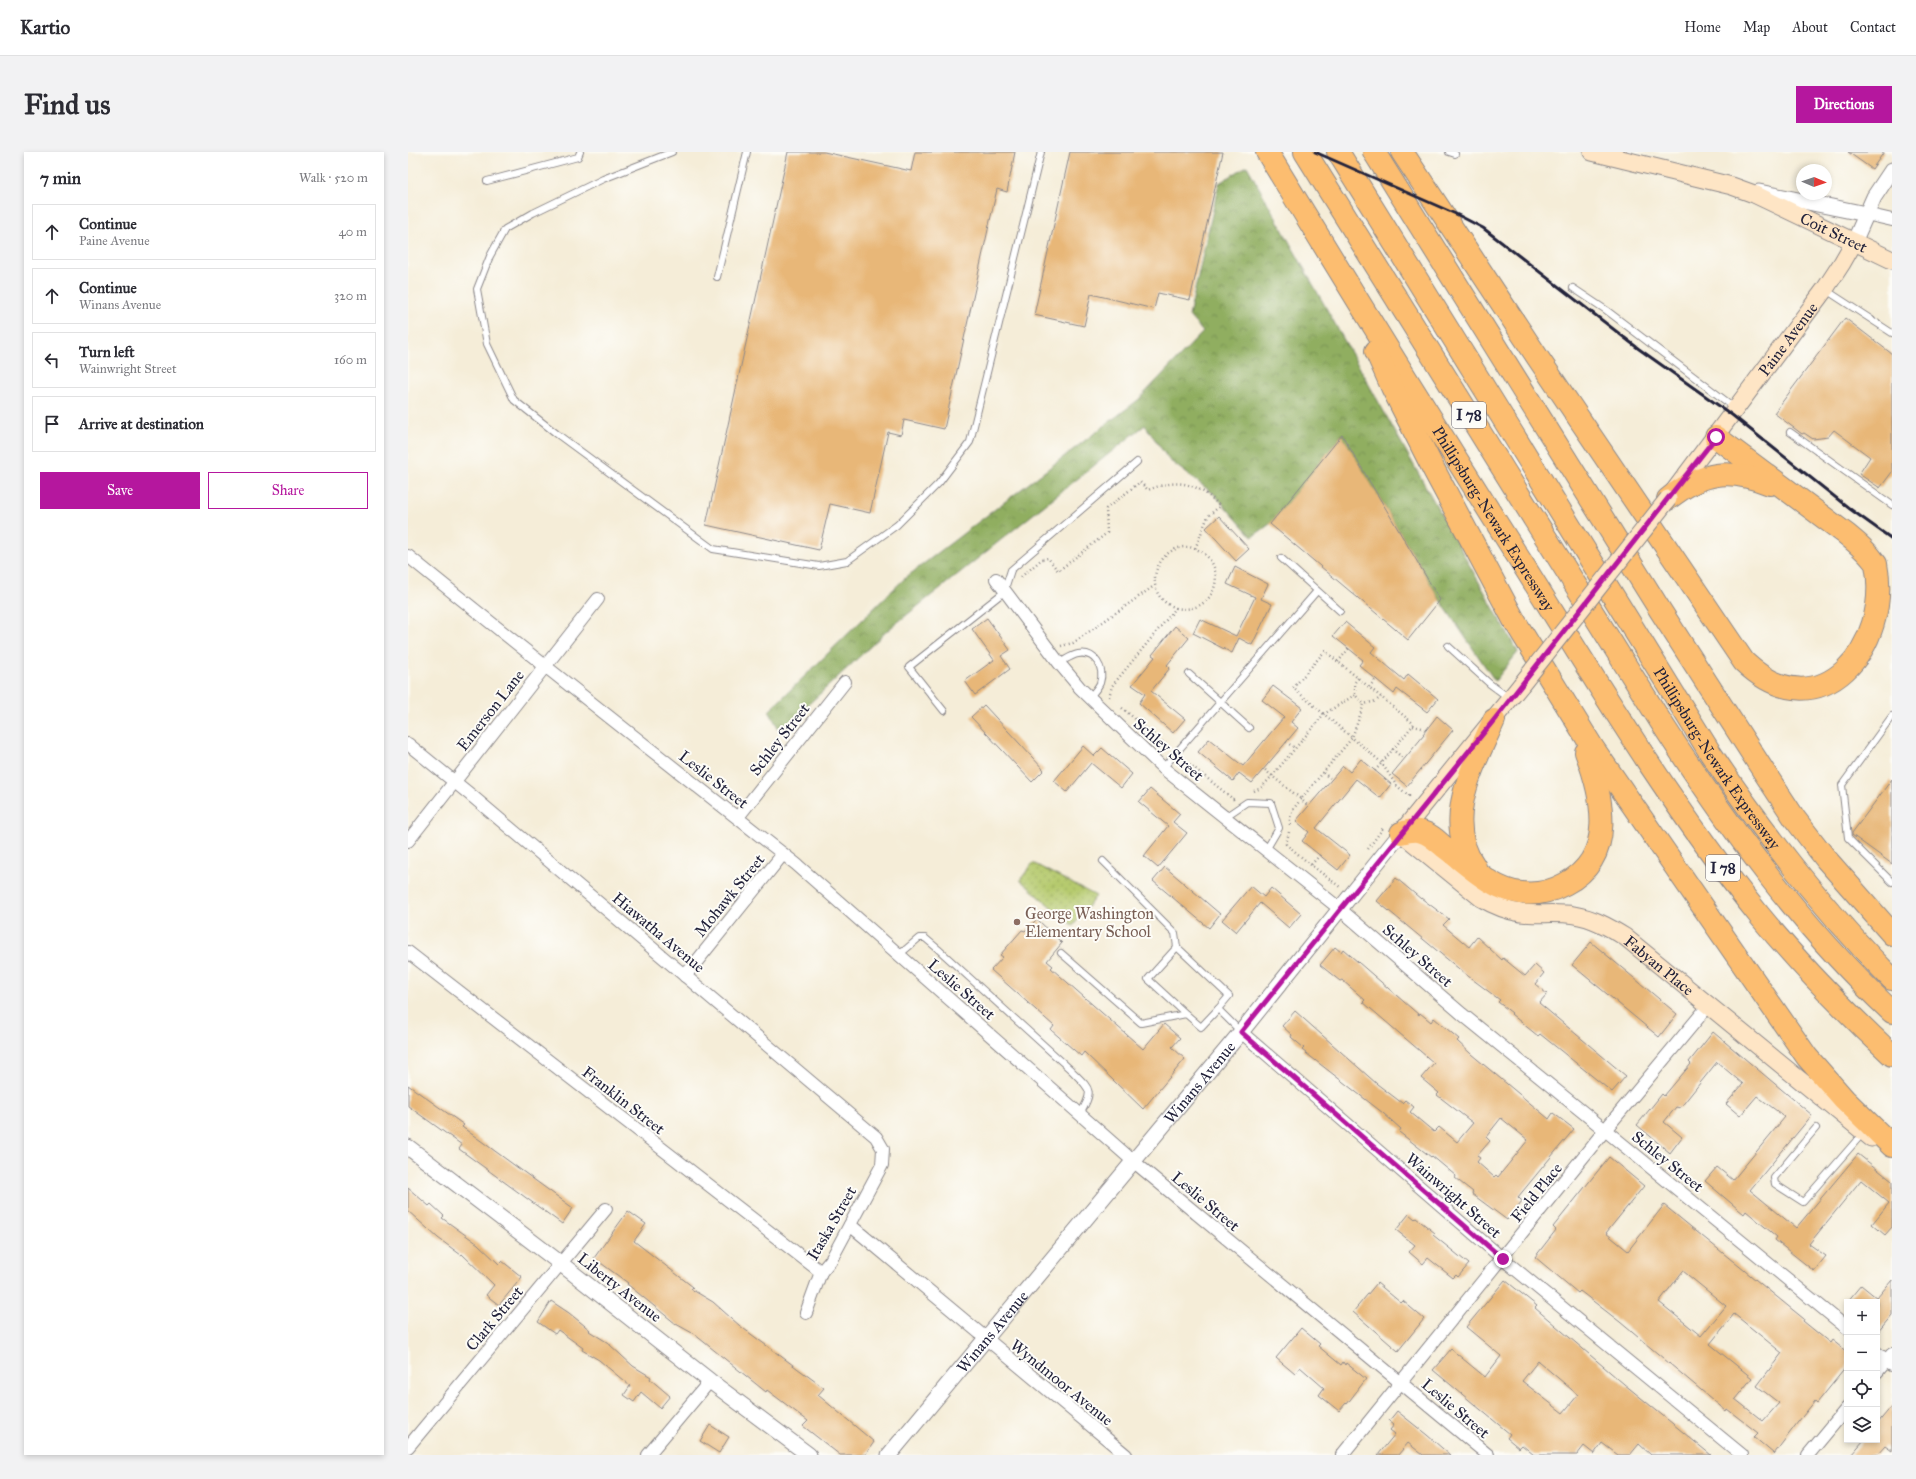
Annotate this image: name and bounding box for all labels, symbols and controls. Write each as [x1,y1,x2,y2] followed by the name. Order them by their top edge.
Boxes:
[20,16,70,39] text: Kartio
[1684,19,1721,36] text: Home
[1743,19,1770,36] text: Map
[1792,19,1828,36] text: About
[1850,19,1896,36] text: Contact
[1796,86,1892,123] button: Directions
[24,87,110,122] text: Find us
[1796,164,1832,200] north arrow
[40,168,81,189] text: 7 min
[299,170,368,186] text: Walk · 520 m
[1797,208,1871,257] street label: Coit Street
[79,215,137,233] text: Continue
[41,221,63,243] icon: ahead
[338,224,367,240] text: 40 m
[79,233,150,249] text: Paine Avenue
[79,279,137,297] text: Continue
[41,285,63,307] icon: ahead
[334,288,367,304] text: 320 m
[79,297,161,313] text: Winans Avenue
[1755,298,1822,380] street label: Paine Avenue
[79,343,135,361] text: Turn left
[41,349,63,371] icon: left
[334,352,367,368] text: 160 m
[79,361,177,377] text: Wainwright Street
[1452,402,1486,428] road number: I 78
[41,413,63,435] icon: arrive
[79,415,204,433] text: Arrive at destination
[1428,423,1559,615] street label: Phillipsburg-Newark Expressway
[1707,428,1725,446] route start
[40,472,200,509] button: Save
[208,472,368,509] button: Share
[1649,664,1785,853] street label: Phillipsburg-Newark Expressway
[453,666,528,755] street label: Emerson Lane
[745,699,814,779] street label: Schley Street
[1130,714,1208,785] street label: Schley Street
[675,746,752,813] street label: Leslie Street
[690,850,769,941] street label: Mohawk Street
[1706,855,1740,881] road number: I 78
[609,888,709,977] street label: Hiawatha Avenue
[1025,904,1154,941] place label: George Washington Elementary School
[1012,917,1022,927] marker: George Washington Elementary School
[1379,920,1457,991] street label: Schley Street
[1620,931,1698,1000] street label: Fabyan Place
[924,955,999,1024] street label: Leslie Street
[1160,1037,1239,1127] street label: Winans Avenue
[579,1062,669,1139] street label: Franklin Street
[1628,1127,1707,1196] street label: Schley Street
[1401,1149,1505,1243] street label: Wainwright Street
[1507,1159,1566,1226] street label: Field Place
[1168,1167,1244,1235] street label: Leslie Street
[803,1183,860,1264] street label: Itaska Street
[574,1249,666,1326] street label: Liberty Avenue
[1494,1250,1512,1268] route end
[462,1282,527,1354] street label: Clark Street
[953,1286,1032,1376] street label: Winans Avenue
[1844,1299,1880,1443] map controls
[1844,1299,1880,1335] button: +
[1007,1335,1117,1430] street label: Wyndmoor Avenue
[1844,1335,1880,1371] button: −
[1844,1371,1880,1407] button: locate
[1418,1374,1494,1442] street label: Leslie Street
[1844,1407,1880,1443] button: layers

